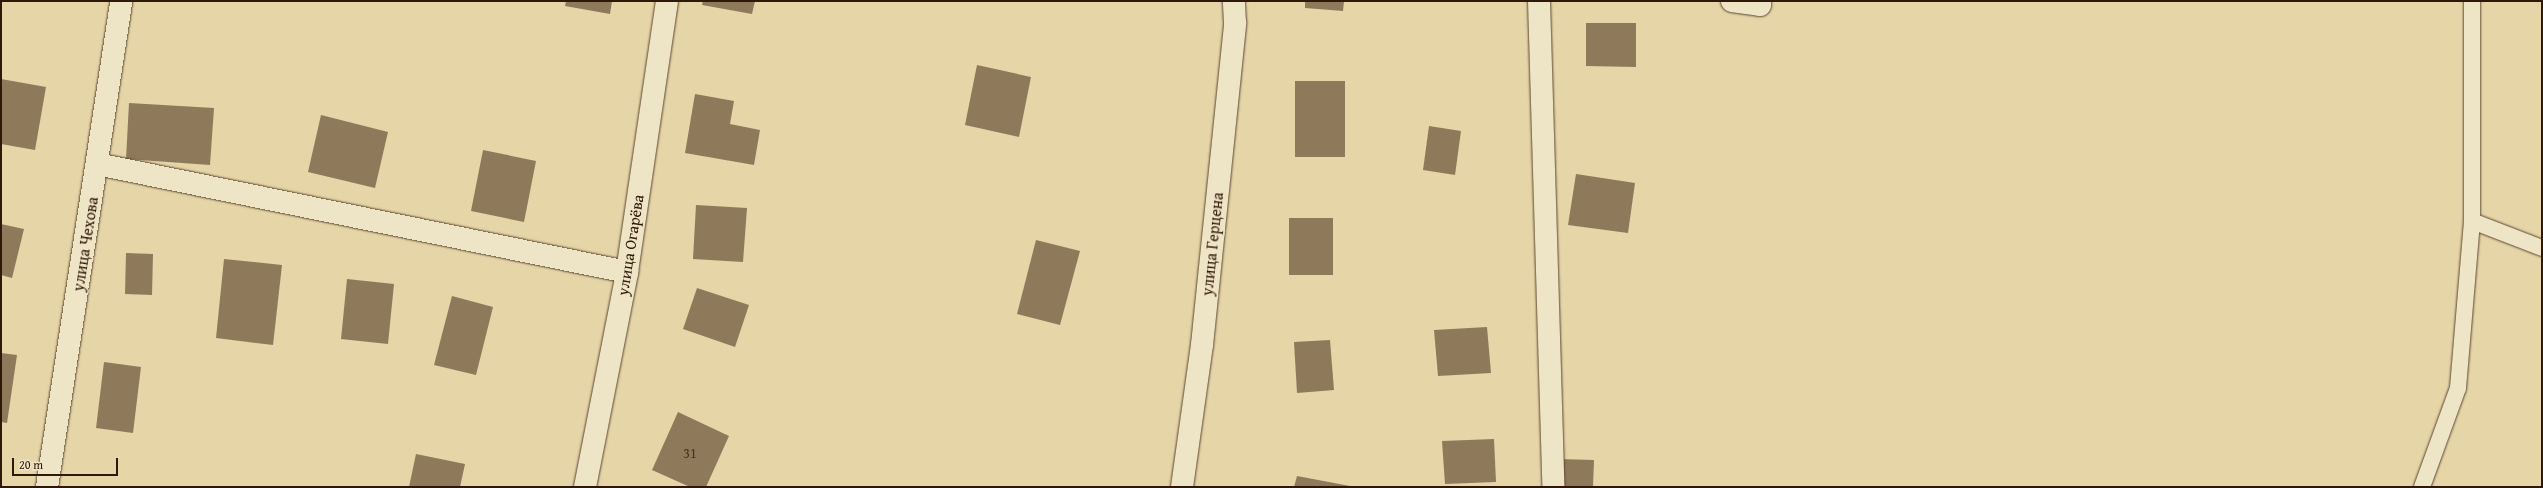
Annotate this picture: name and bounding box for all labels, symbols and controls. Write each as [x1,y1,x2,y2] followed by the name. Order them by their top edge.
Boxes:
[1197,191,1227,297] street label: улица Герцена
[613,193,647,297] street label: улица Огарёва
[68,195,102,293] street label: улица Чехова
[683,445,697,461] house number: 31
[14,450,120,476] scale bar
[19,456,43,473] text: 20 m

